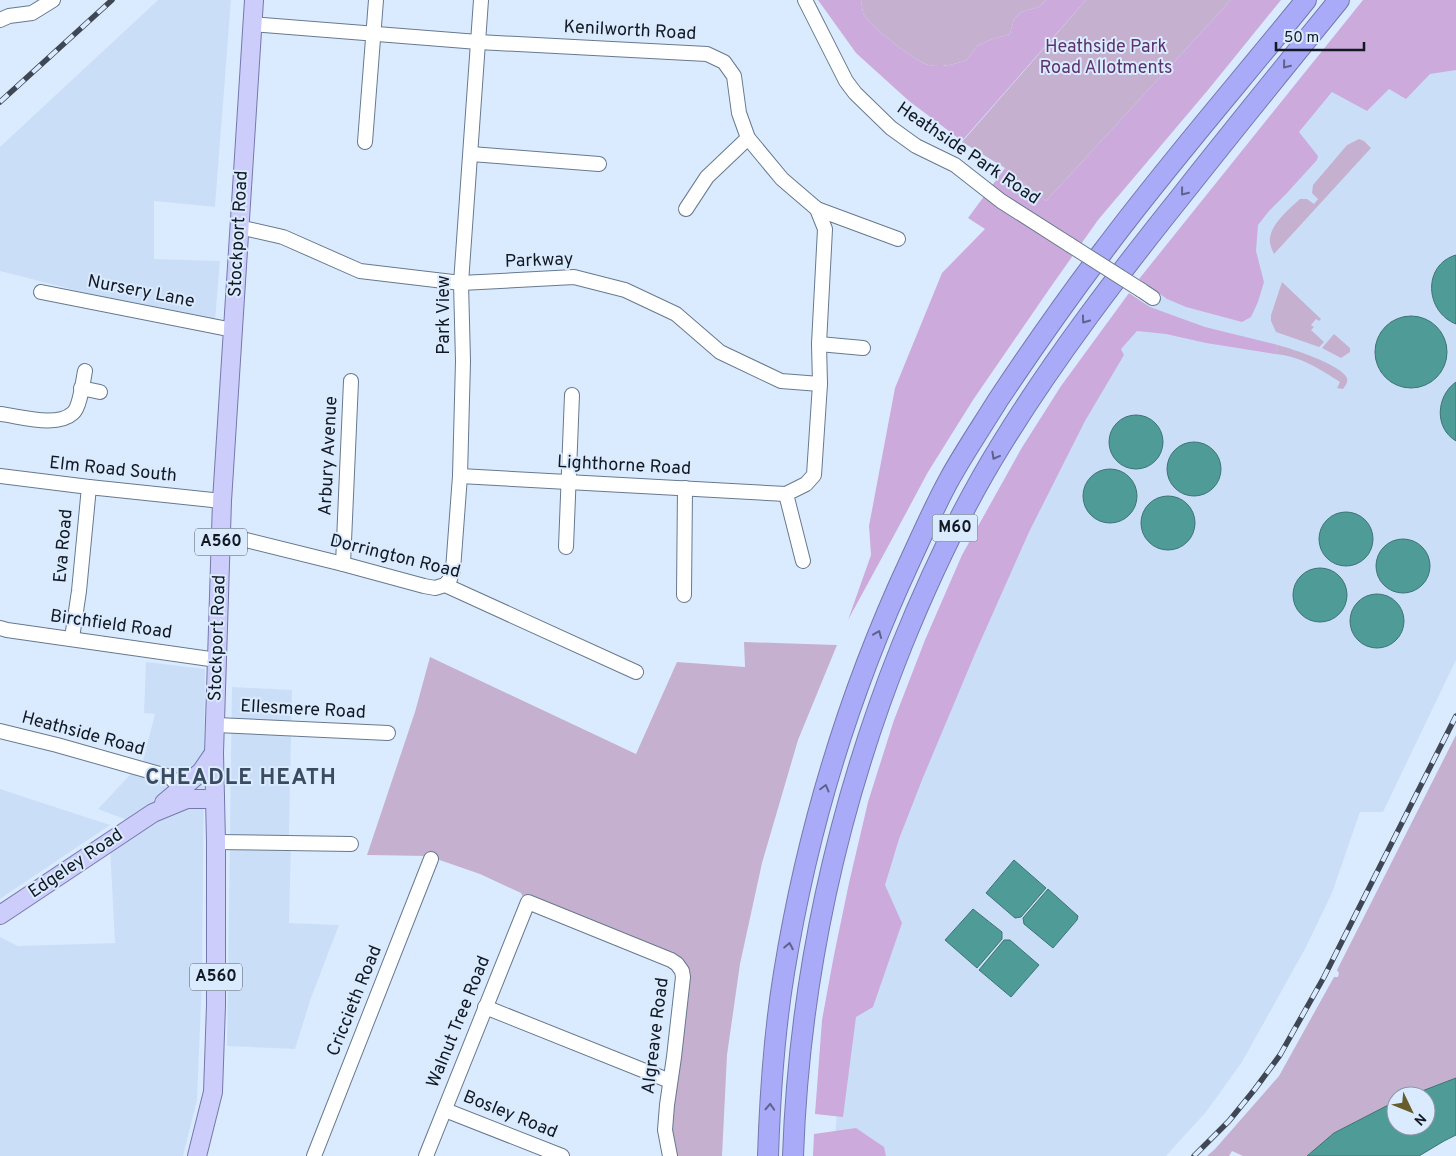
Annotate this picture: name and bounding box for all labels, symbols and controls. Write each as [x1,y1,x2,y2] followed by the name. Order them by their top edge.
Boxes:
[563,16,697,46] street label: Kenilworth Road
[1276,20,1364,52] scale bar
[1284,29,1319,48] text: 50 m
[1039,36,1173,80] park label: Heathside Park Road Allotments
[1283,59,1291,68] one-way arrow
[892,97,1044,211] street label: Heathside Park Road
[224,170,254,298] street label: Stockport Road
[1182,186,1190,195] one-way arrow
[504,248,574,274] street label: Parkway
[85,270,197,314] street label: Nursery Lane
[433,275,456,355] street label: Park View
[1082,314,1091,324] one-way arrow
[314,396,344,516] street label: Arbury Avenue
[991,450,1001,459] one-way arrow
[556,451,692,481] street label: Lighthorne Road
[48,452,178,488] street label: Elm Road South
[49,508,79,584] street label: Eva Road
[932,514,978,542] road number: M60
[195,528,247,556] road number: A560
[327,530,463,584] street label: Dorrington Road
[204,574,232,702] street label: Stockport Road
[48,605,174,645] street label: Birchfield Road
[871,630,882,639] one-way arrow
[240,695,366,725] street label: Ellesmere Road
[19,706,147,762] street label: Heathside Road
[145,765,337,792] district label: CHEADLE HEATH
[819,783,830,792] one-way arrow
[24,824,128,904] street label: Edgeley Road
[322,942,388,1060] street label: Criccieth Road
[783,942,793,950] one-way arrow
[422,953,496,1091] street label: Walnut Tree Road
[190,964,242,990] road number: A560
[637,976,675,1096] street label: Algreave Road
[459,1086,561,1144] street label: Bosley Road
[1386,1086,1436,1136] north arrow
[764,1103,775,1111] one-way arrow
[1410,1109,1429,1128] text: N

